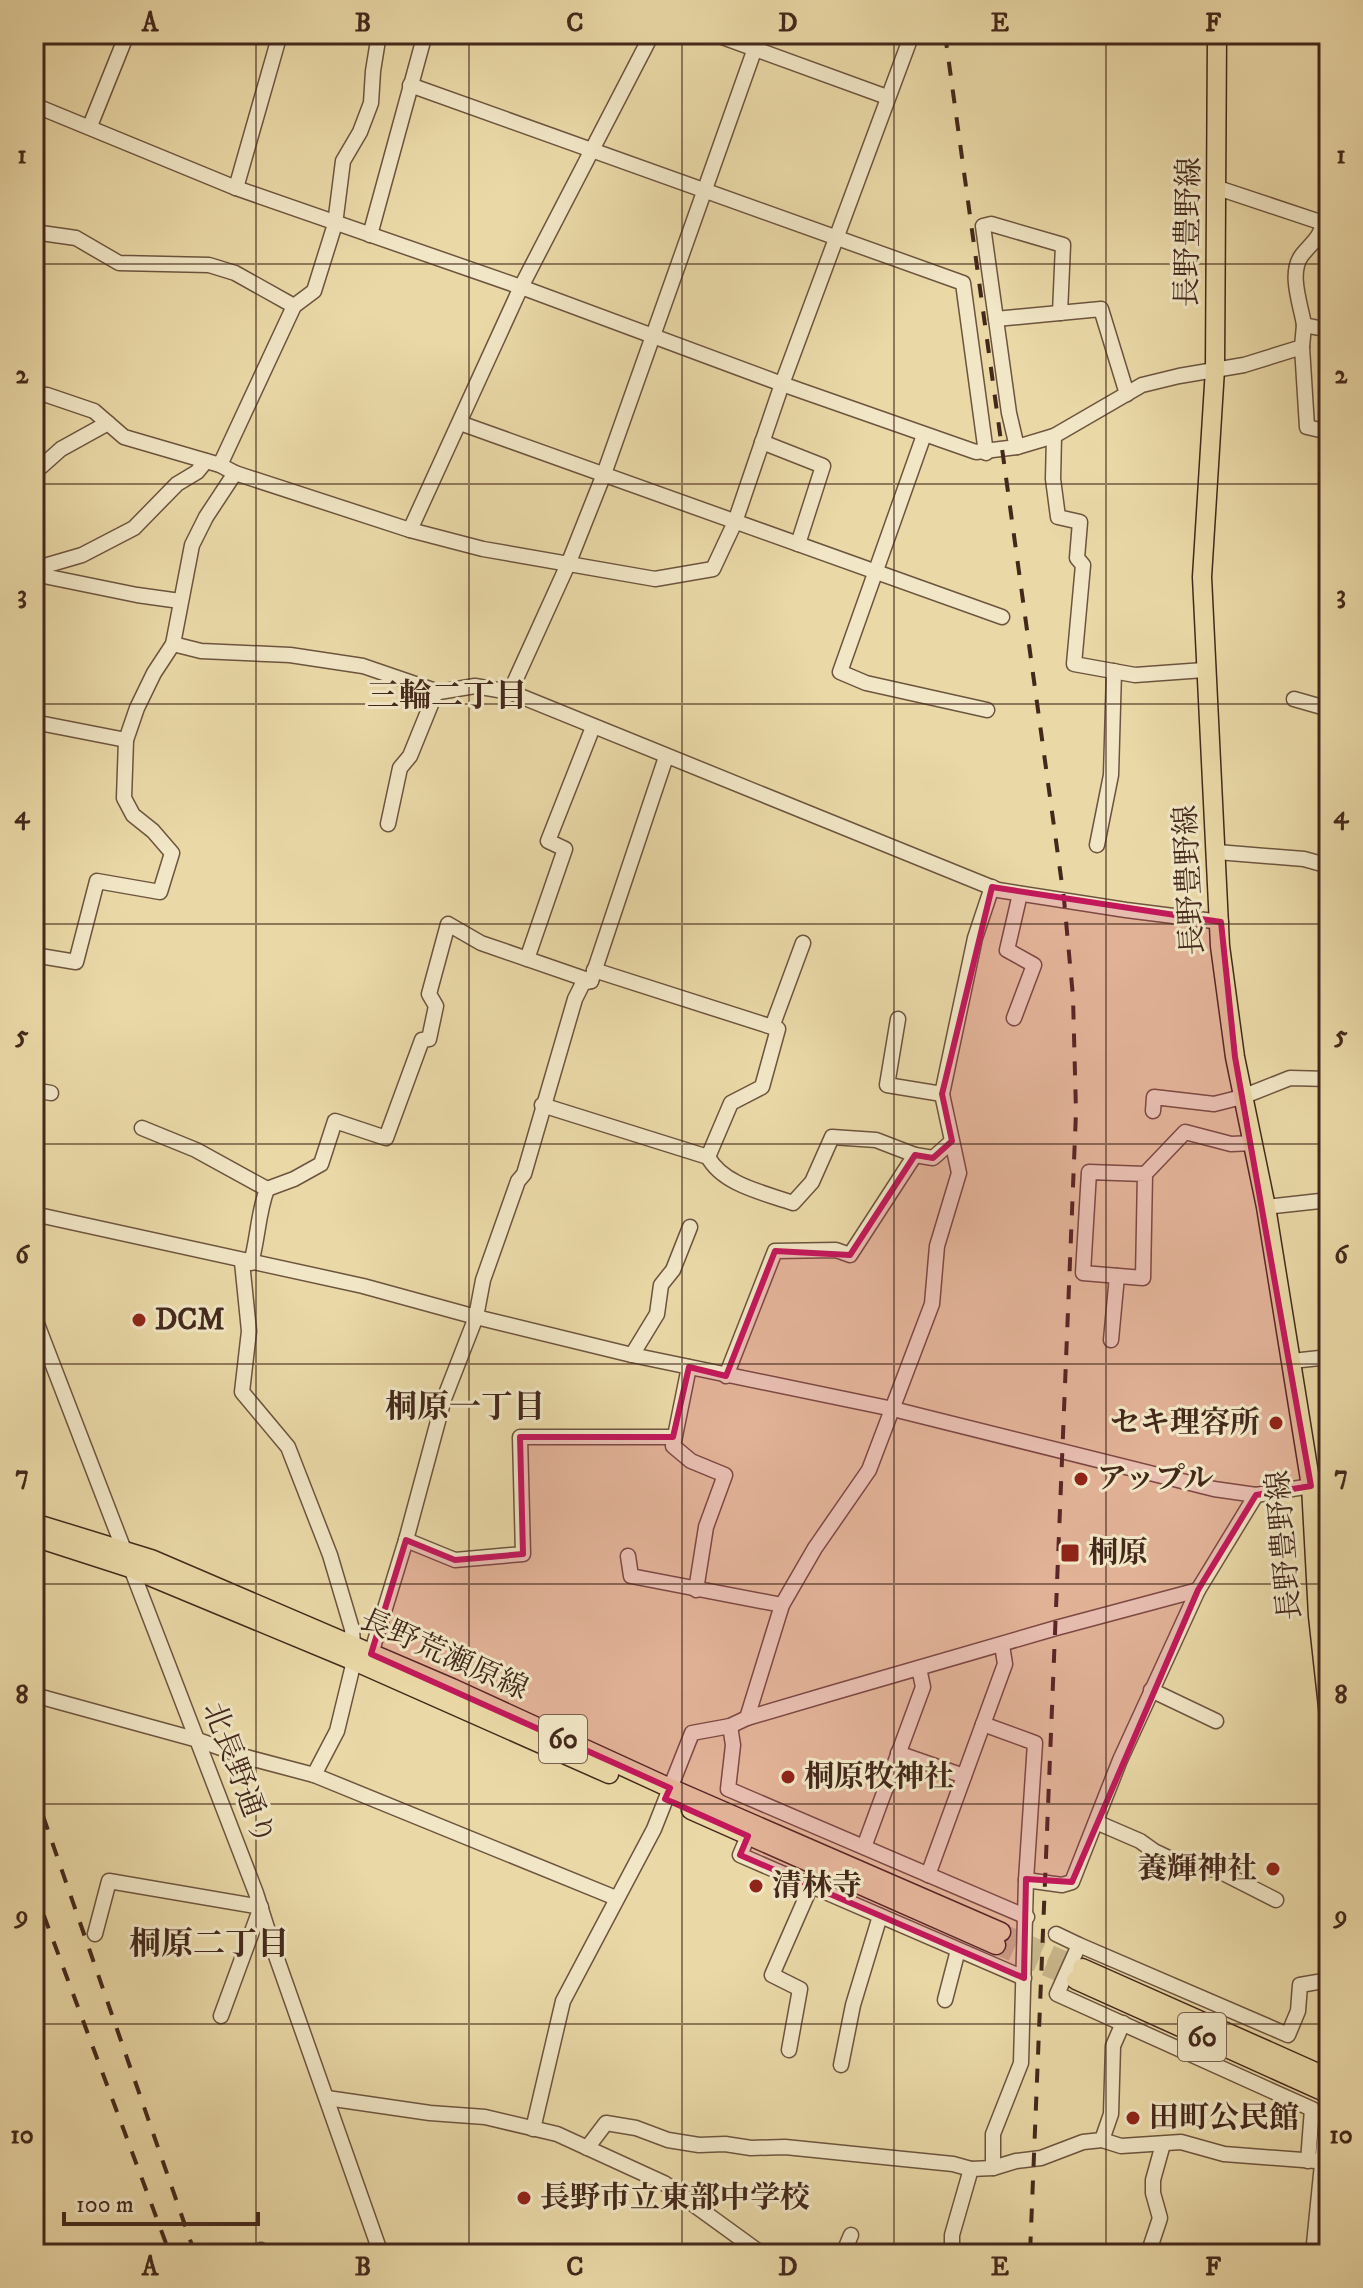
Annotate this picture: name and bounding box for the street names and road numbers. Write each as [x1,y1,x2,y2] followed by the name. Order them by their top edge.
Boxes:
[1169,157,1209,307] street label: 長野豊野線
[1168,804,1212,956] street label: 長野豊野線
[1260,1469,1310,1621] street label: 長野豊野線
[354,1601,534,1709] street label: 長野荒瀬原線
[194,1697,282,1851] street label: 北長野通り
[539,1715,587,1763] road number: 60
[1178,2013,1226,2061] road number: 60

